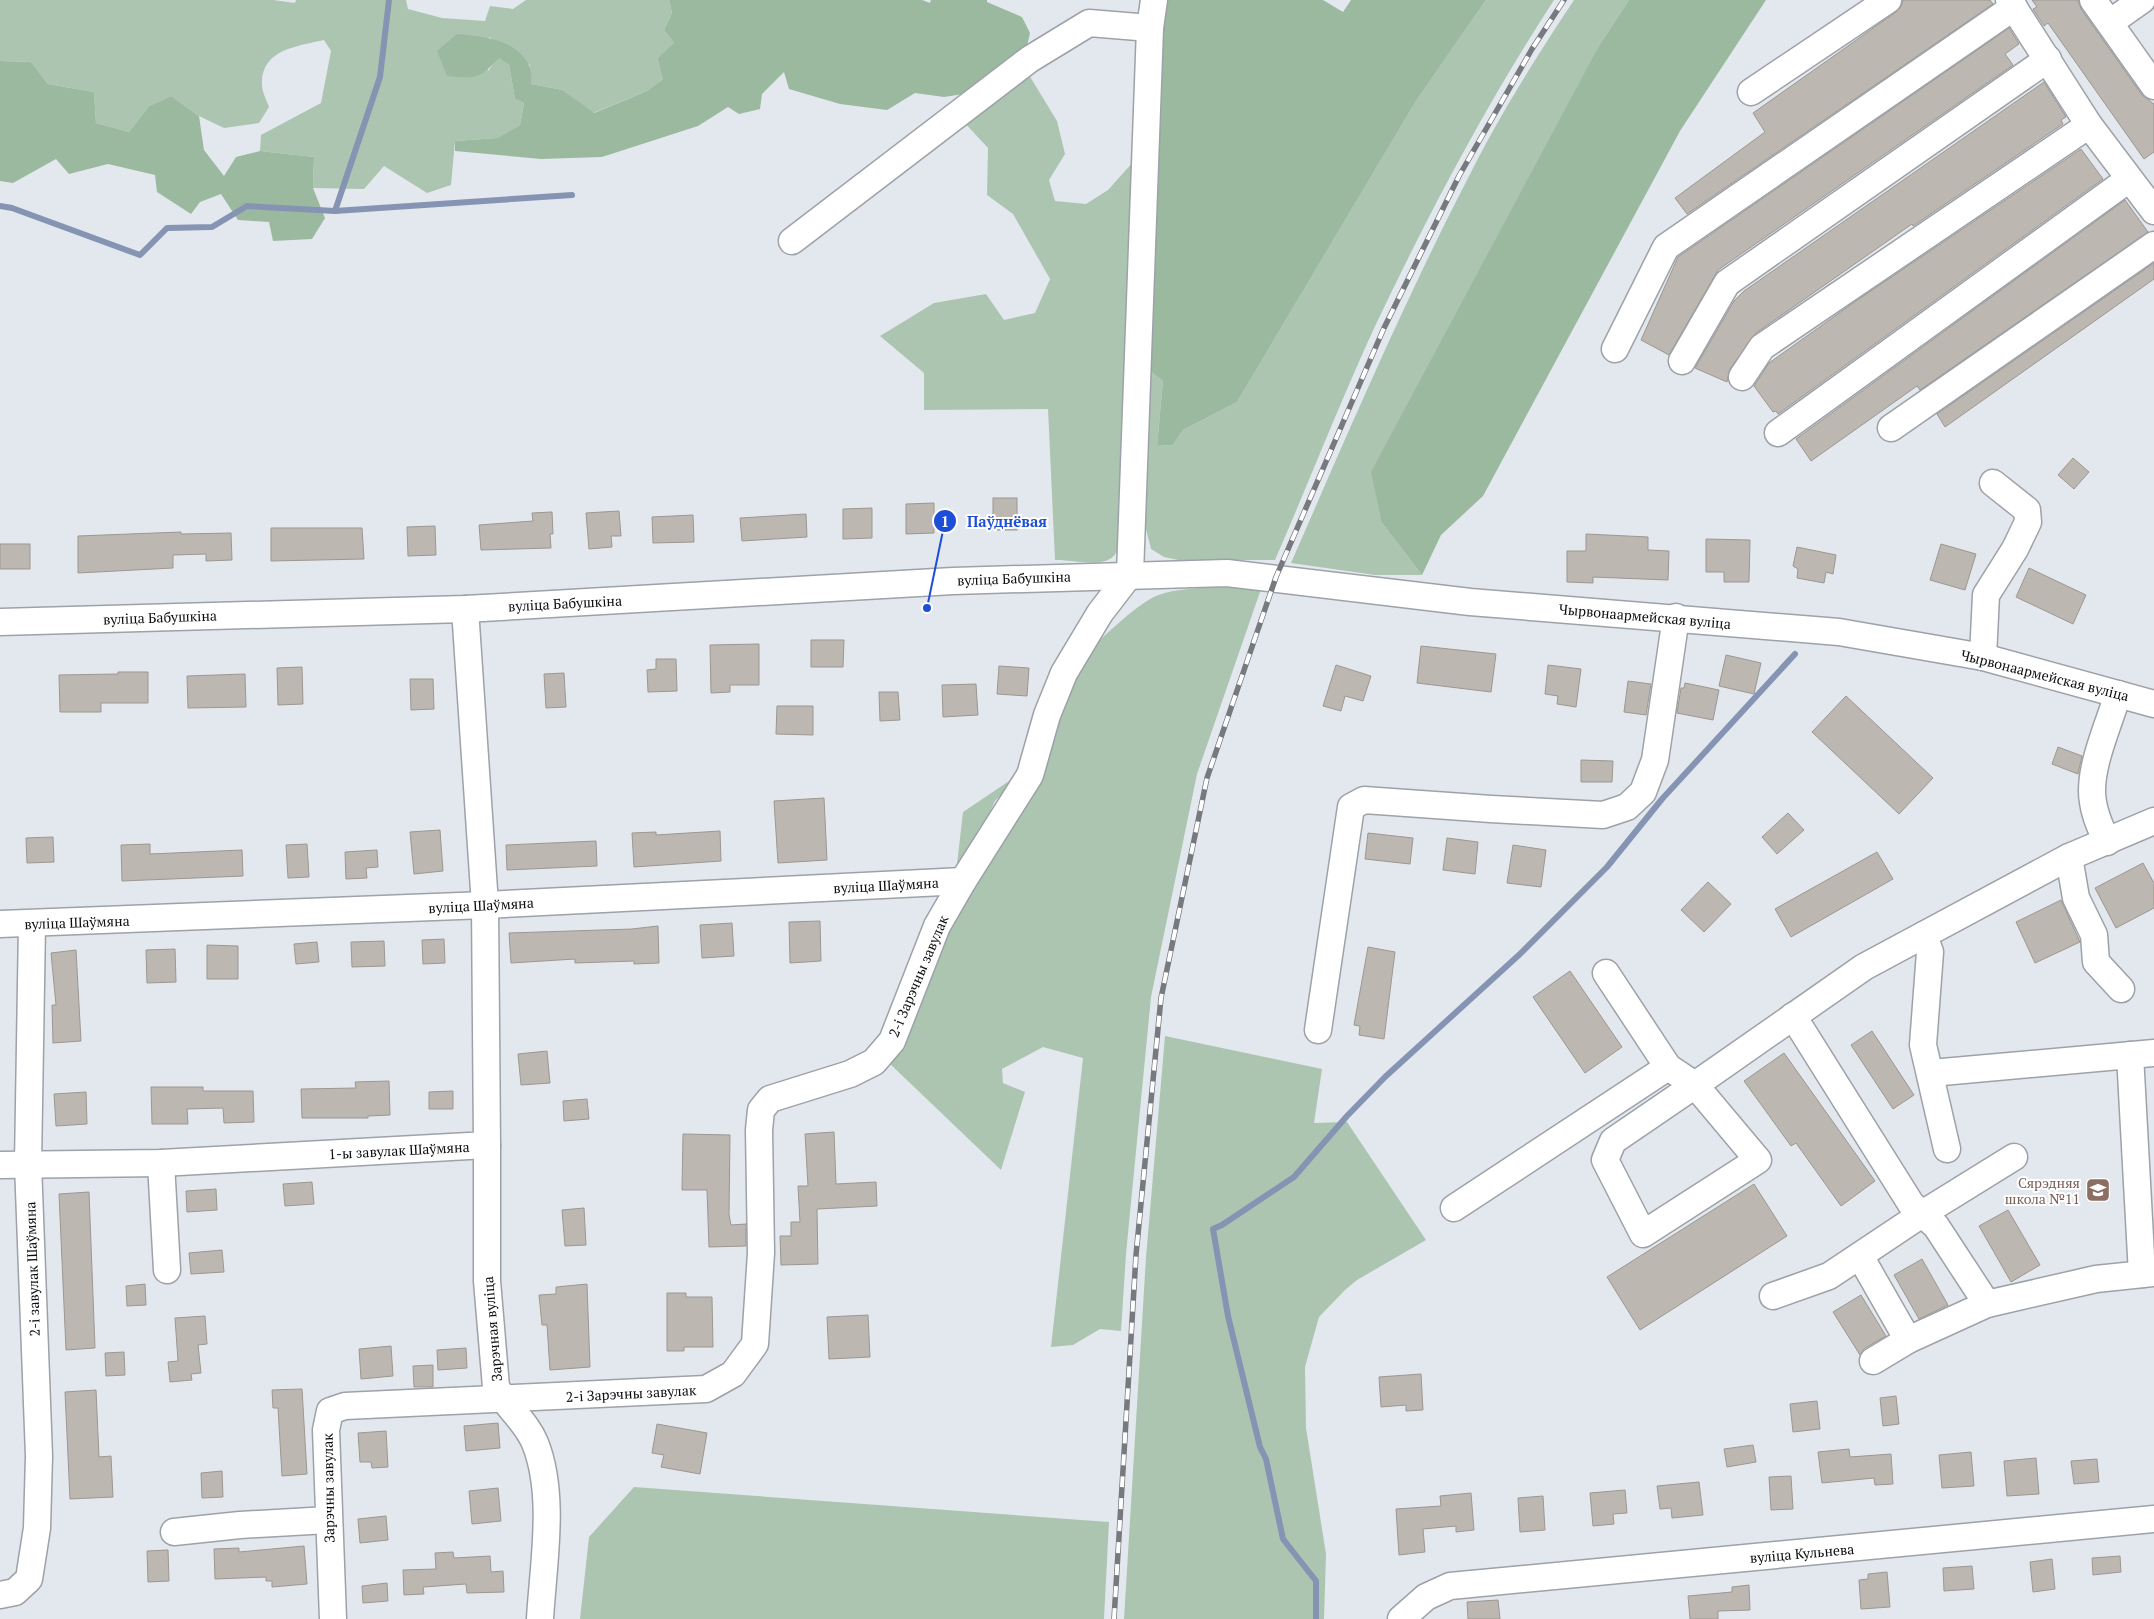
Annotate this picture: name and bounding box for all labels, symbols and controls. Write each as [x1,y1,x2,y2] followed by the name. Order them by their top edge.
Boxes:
[932,506,1057,536] callout: Паўднёвая
[941,511,949,531] text: 1
[967,511,1047,531] text: Паўднёвая
[957,567,1071,589] street label: вуліца Бабушкіна
[508,591,622,615] street label: вуліца Бабушкіна
[1558,599,1732,633] street label: Чырвонаармейская вуліца
[103,606,217,628] street label: вуліца Бабушкіна
[1959,645,2131,705] street label: Чырвонаармейская вуліца
[833,873,939,897] street label: вуліца Шаўмяна
[428,893,534,917] street label: вуліца Шаўмяна
[24,911,130,933] street label: вуліца Шаўмяна
[884,912,952,1040] street label: 2-і Зарэчны завулак
[328,1137,470,1163] street label: 1-ы завулак Шаўмяна
[2005,1173,2080,1208] place label: Сярэдняя школа №11
[2085,1177,2111,1203] school or university icon: Сярэдняя школа №11
[20,1201,44,1337] street label: 2-і завулак Шаўмяна
[478,1276,506,1382] street label: Зарэчная вуліца
[565,1380,697,1406] street label: 2-і Зарэчны завулак
[318,1433,338,1543] street label: Зарэчны завулак
[1749,1539,1855,1567] street label: вуліца Кульнева

